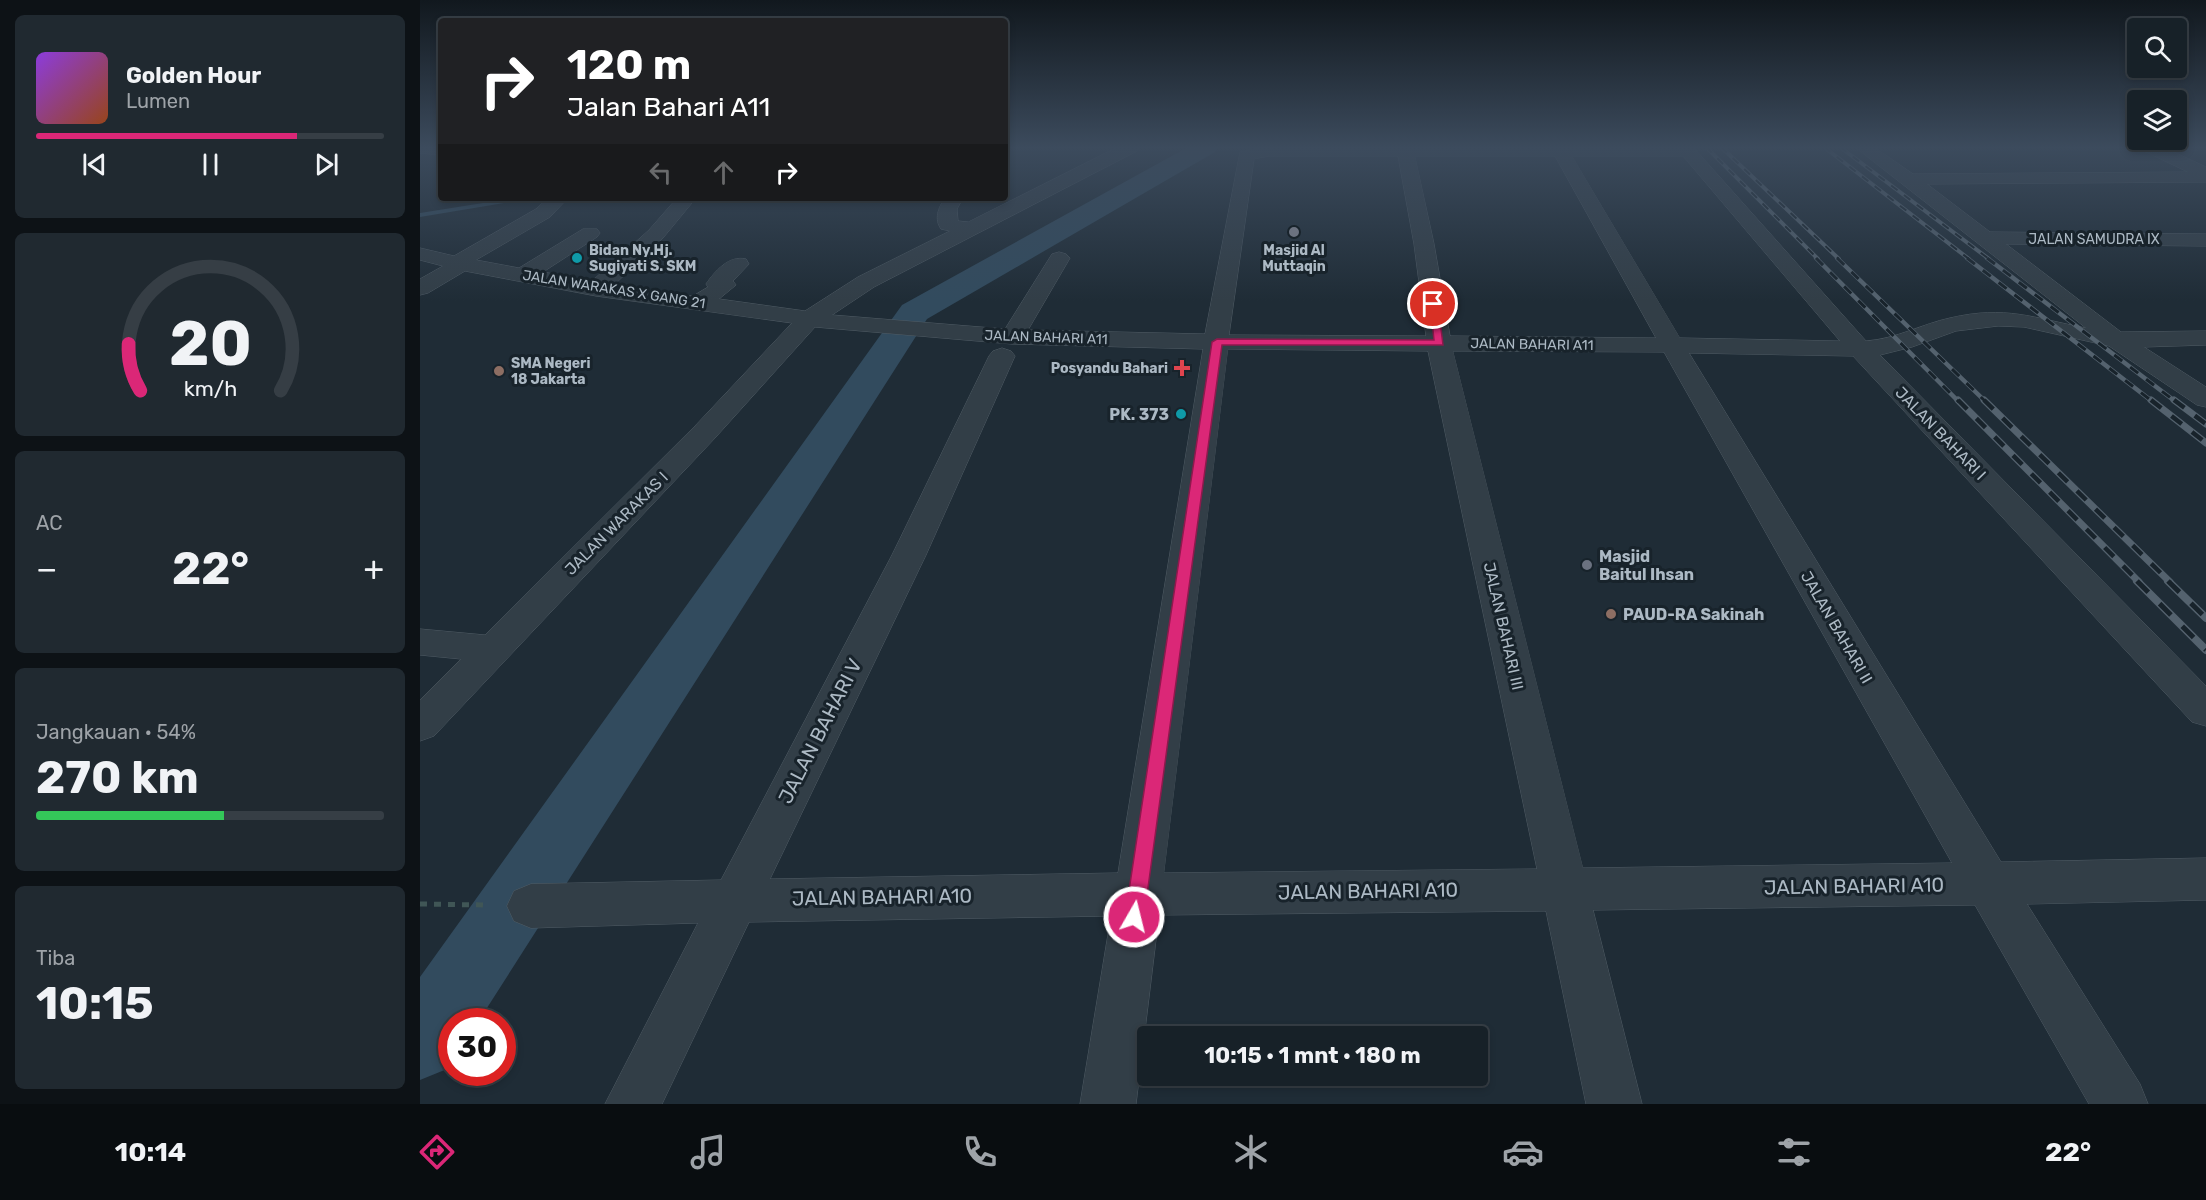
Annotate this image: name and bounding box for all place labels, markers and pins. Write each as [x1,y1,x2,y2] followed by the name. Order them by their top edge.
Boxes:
[1287,225,1301,239] marker: Masjid Al Muttaqin
[589,242,696,275] place label: Bidan Ny.Hj. Sugiyati S. SKM
[1262,242,1326,275] place label: Masjid Al Muttaqin
[570,251,584,265] marker: Bidan Ny.Hj. Sugiyati S. SKM
[1407,278,1458,329] pin
[511,355,590,388] place label: SMA Negeri 18 Jakarta
[1173,359,1191,377] marker: Posyandu Bahari
[1051,360,1168,377] place label: Posyandu Bahari
[492,364,506,378] marker: SMA Negeri 18 Jakarta
[1109,405,1169,424] place label: PK. 373
[1174,407,1188,421] marker: PK. 373
[1599,547,1694,584] place label: Masjid Baitul Ihsan
[1580,558,1594,572] marker: Masjid Baitul Ihsan
[1623,605,1765,624] place label: PAUD-RA Sakinah
[1604,607,1618,621] marker: PAUD-RA Sakinah

